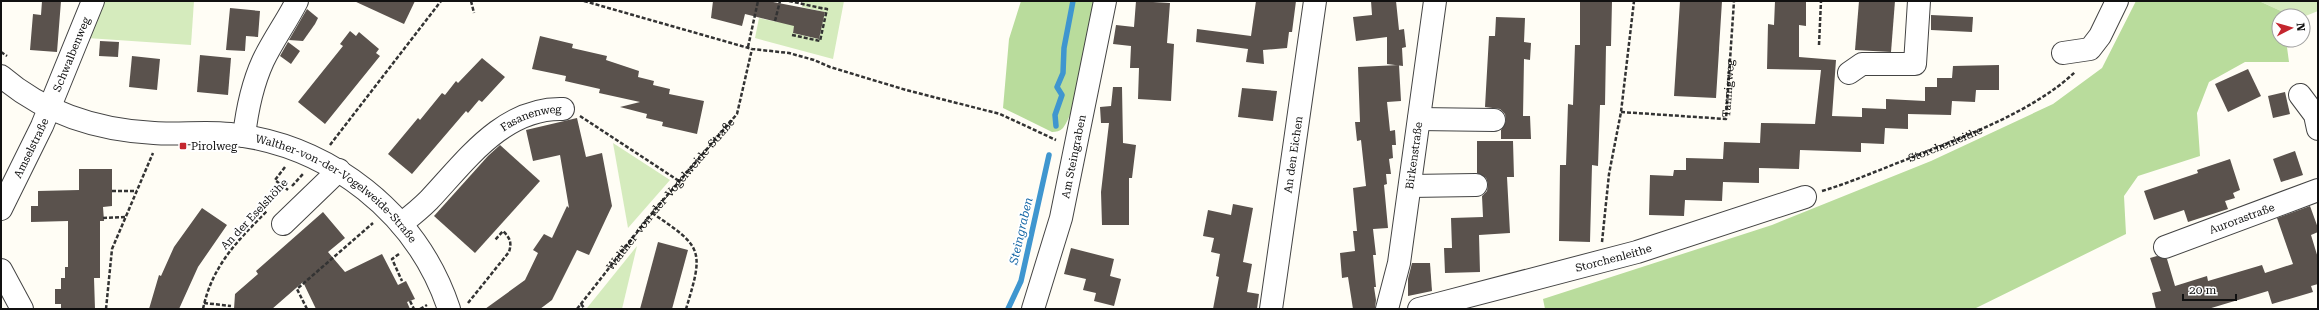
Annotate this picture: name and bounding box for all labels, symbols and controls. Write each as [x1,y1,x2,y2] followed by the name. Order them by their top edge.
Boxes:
[2271,8,2311,48] north arrow
[51,14,93,94] street label: Schwalbenweg
[2294,22,2307,32] text: N
[1720,58,1737,118] street label: Tannigweg
[498,103,562,134] street label: Fasanenweg
[1059,114,1089,199] street label: Am Steingraben
[1282,115,1305,194] street label: An den Eichen
[11,116,51,180] street label: Amselstraße
[604,116,737,273] street label: Walther-von-der-Vogelweide-Straße
[1403,121,1425,190] street label: Birkenstraße
[1907,124,1984,165] street label: Storchenleithe
[254,132,419,245] street label: Walther-von-der-Vogelweide-Straße
[191,140,238,153] place label: Pirolweg
[178,141,188,151] marker: Pirolweg
[218,176,290,252] street label: An der Eselshöhe
[1006,196,1036,267] water label: Steingraben
[2208,201,2276,237] street label: Aurorastraße
[1574,242,1653,275] street label: Storchenleithe
[2183,276,2236,302] scale bar
[2189,283,2216,297] text: 20 m

